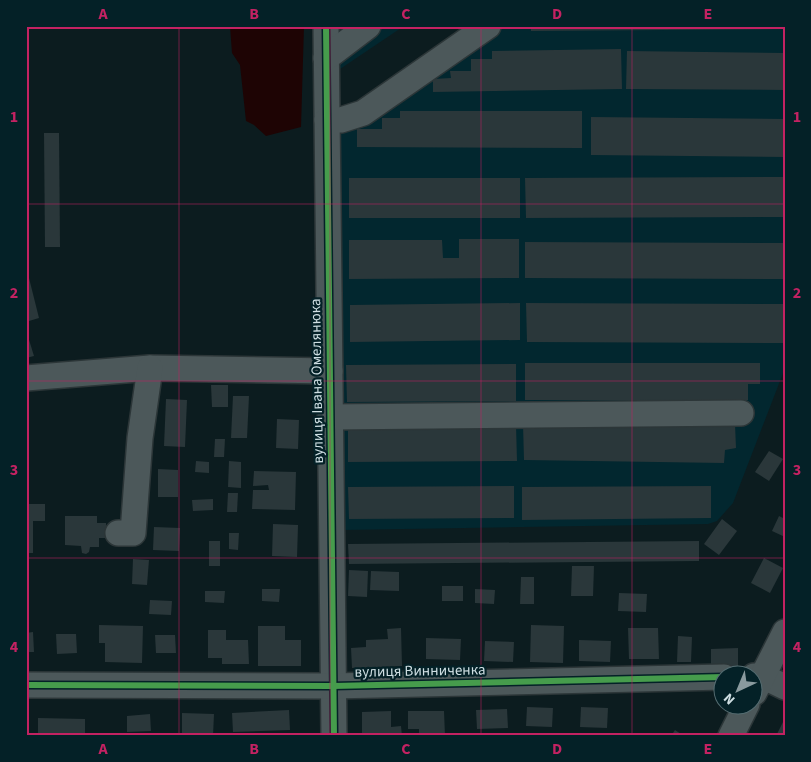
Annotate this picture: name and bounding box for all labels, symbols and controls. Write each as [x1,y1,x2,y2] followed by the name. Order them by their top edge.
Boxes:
[97,3,108,25] text: A
[249,3,259,25] text: B
[401,3,411,25] text: C
[552,3,562,25] text: D
[704,3,712,25] text: E
[10,106,18,128] text: 1
[793,106,801,128] text: 1
[10,282,18,304] text: 2
[793,282,801,304] text: 2
[305,298,329,464] street label: вулиця Івана Омелянюка
[10,459,18,481] text: 3
[793,459,801,481] text: 3
[10,636,19,658] text: 4
[793,636,802,658] text: 4
[354,659,486,683] street label: вулиця Винниченка
[714,664,764,714] north arrow
[719,688,740,709] text: N
[97,738,108,760] text: A
[249,738,259,760] text: B
[401,738,411,760] text: C
[552,738,562,760] text: D
[704,738,712,760] text: E

